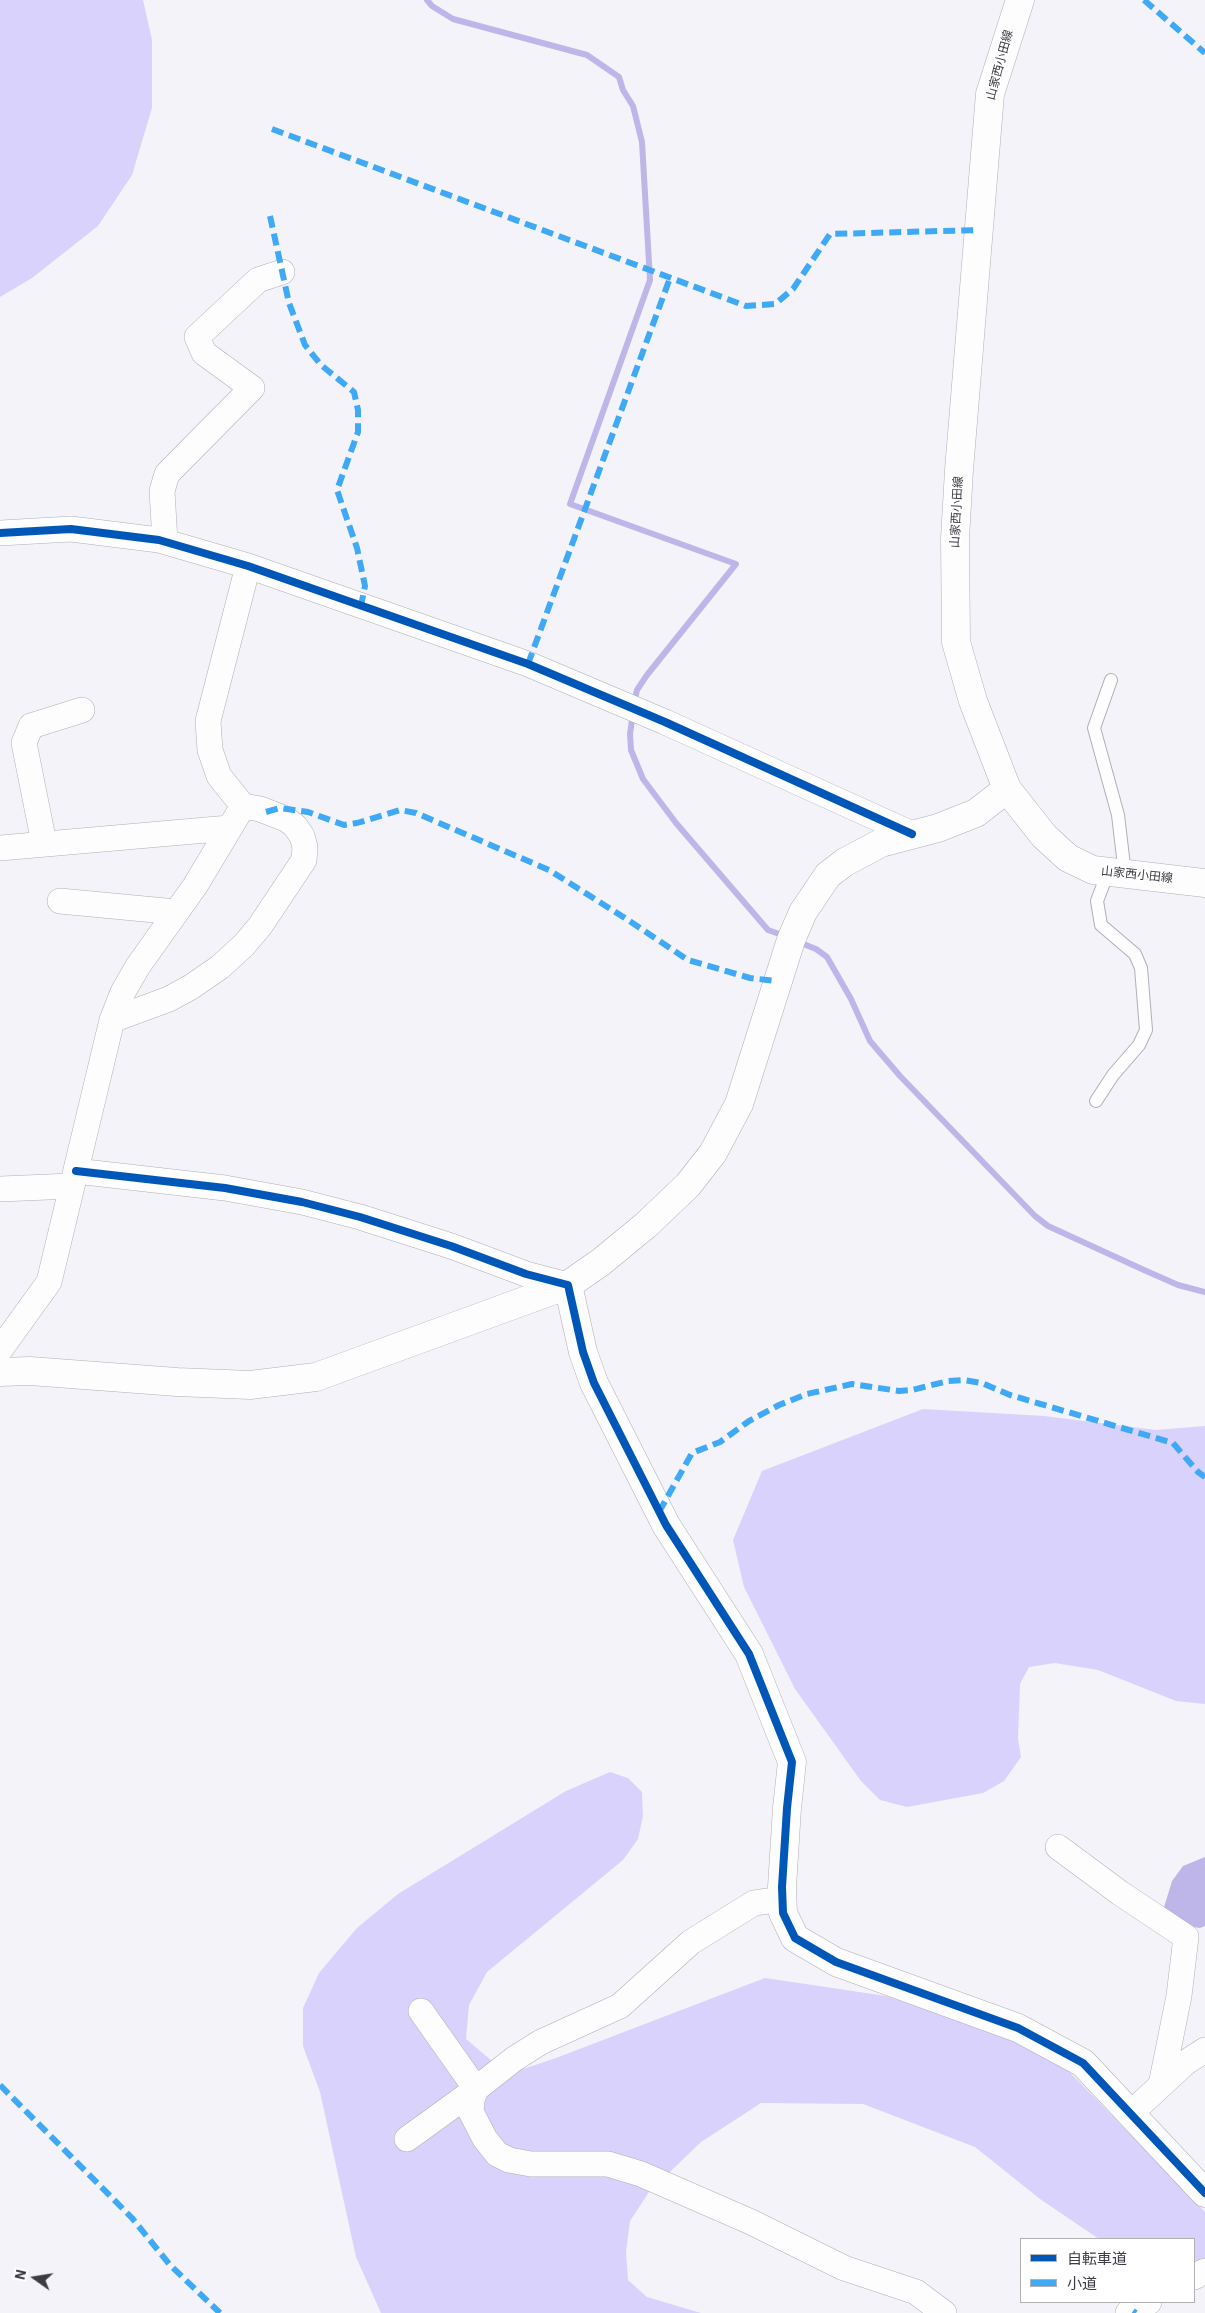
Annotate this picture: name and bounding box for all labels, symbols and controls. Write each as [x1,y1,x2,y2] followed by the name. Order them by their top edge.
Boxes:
[984,28,1016,102] street label: 山家西小田線
[948,476,966,548] street label: 山家西小田線
[1100,864,1174,886] street label: 山家西小田線
[1020,2238,1195,2303] legend
[1067,2249,1127,2268] text: 自転車道
[10,2253,60,2303] north arrow
[10,2268,30,2282] text: N
[1067,2274,1097,2293] text: 小道

